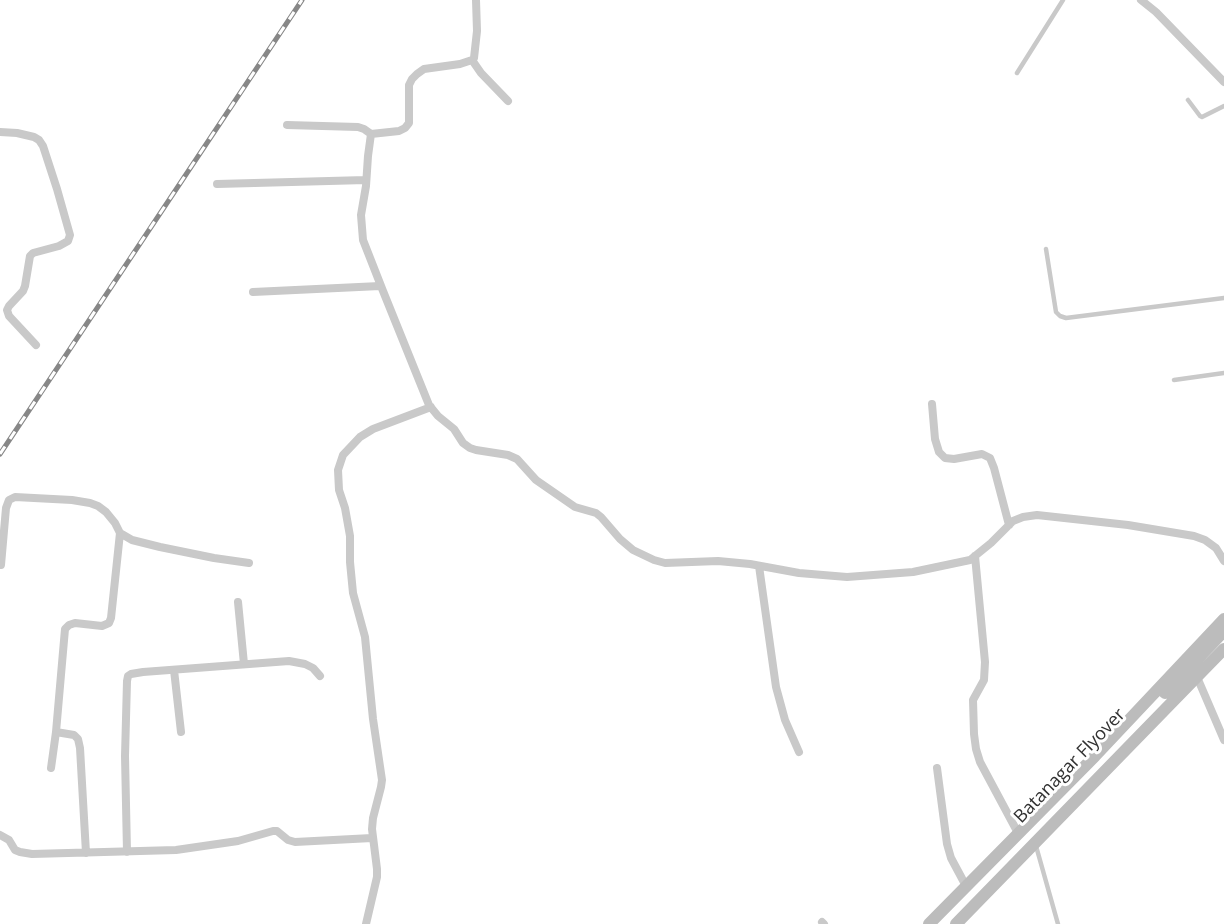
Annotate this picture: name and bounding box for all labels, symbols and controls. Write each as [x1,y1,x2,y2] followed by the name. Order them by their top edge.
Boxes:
[1010,704,1130,828] street label: Batanagar Flyover

